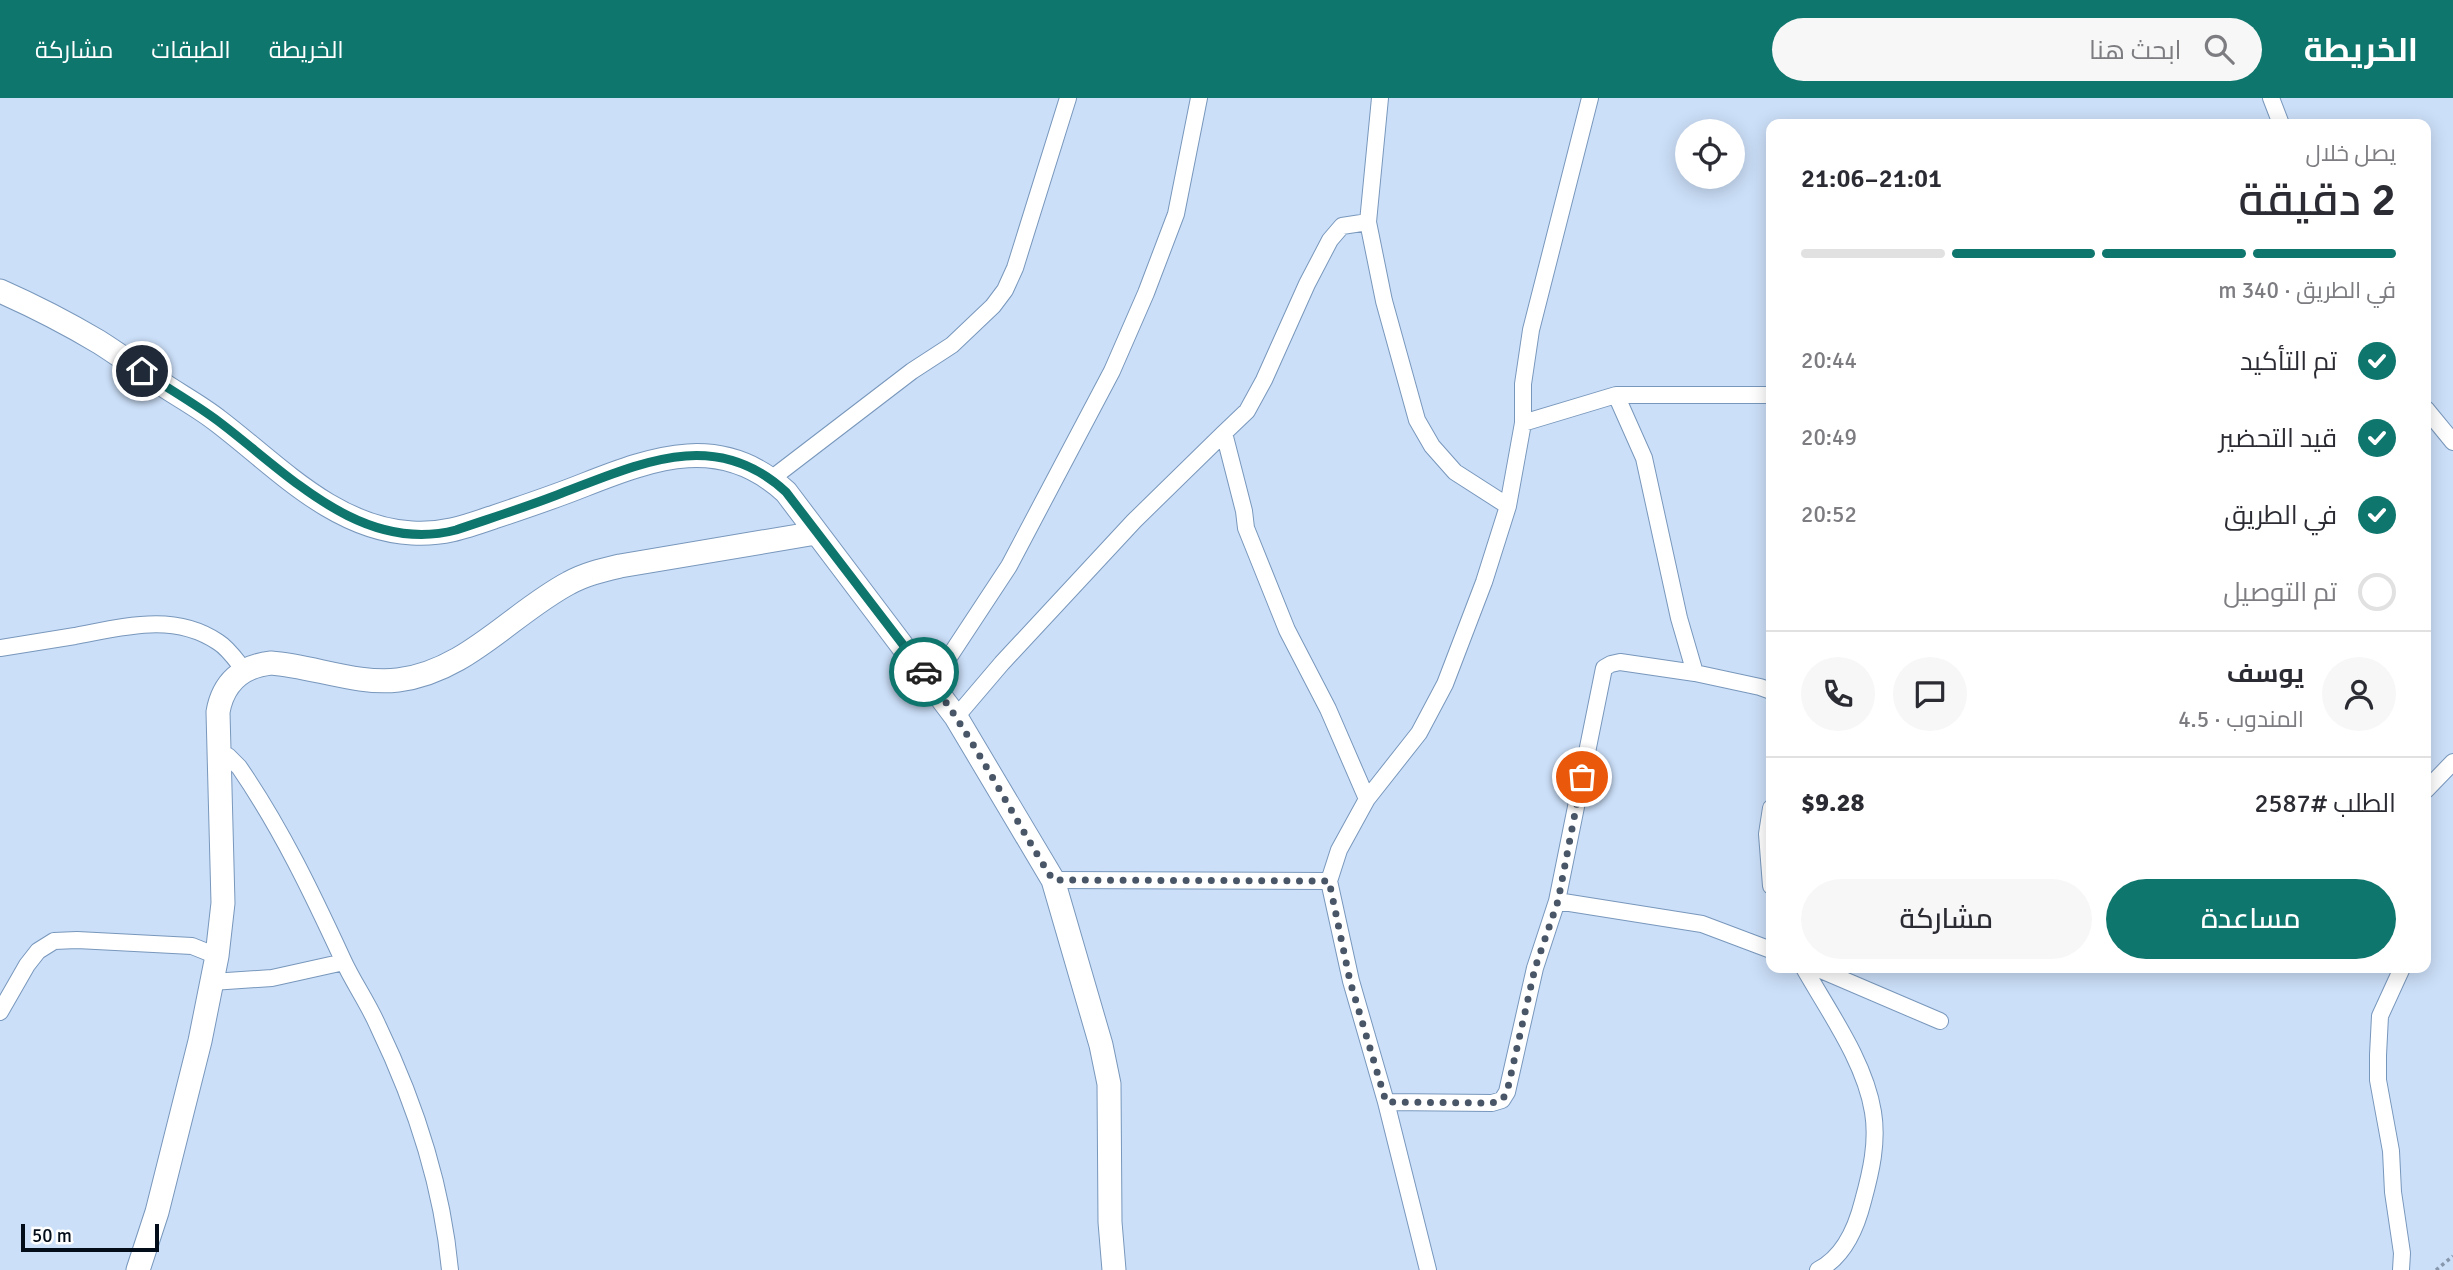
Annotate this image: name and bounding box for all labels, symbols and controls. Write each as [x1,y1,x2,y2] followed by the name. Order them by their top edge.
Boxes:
[1772,18,2262,81] search box
[2200,30,2238,68] icon: search
[2304,30,2418,71] text: الخريطة
[35,35,113,65] text: مشاركة
[151,35,231,65] text: الطبقات
[269,35,344,65] text: الخريطة
[2089,35,2182,67] text: ابحث هنا
[1675,119,1745,189] map controls
[1675,119,1745,189] button: locate
[2306,139,2396,168] text: يصل خلال
[1801,163,1942,195] text: 21:01–21:06
[2239,172,2396,228] text: 2 دقيقة
[2218,276,2396,305] text: في الطريق · 340 m
[112,341,172,401] pin
[2358,342,2396,380] icon: check
[1801,346,1857,375] text: 20:44
[2240,346,2337,378] text: تم التأكيد
[123,352,161,390] icon: home
[2358,419,2396,457] icon: check
[1801,423,1857,452] text: 20:49
[2219,423,2337,455] text: قيد التحضير
[2358,496,2396,534] icon: check
[1801,500,1857,529] text: 20:52
[2224,500,2337,532] text: في الطريق
[2223,577,2337,609] text: تم التوصيل
[889,637,959,707] courier
[905,653,943,691] icon: car
[1801,657,1875,731] button: phone
[1893,657,1967,731] button: chat
[2322,657,2396,731] button: person
[2227,658,2304,690] text: يوسف
[2178,705,2304,734] text: المندوب · 4.5
[1552,747,1612,807] pin
[1563,758,1601,796] icon: bag
[1801,787,1865,819] text: $9.28
[2254,788,2396,820] text: الطلب #2587
[1801,879,2092,959] button: مشاركة
[2106,879,2396,959] button: مساعدة
[21,1221,159,1253] scale bar
[32,1224,72,1248] text: 50 m

